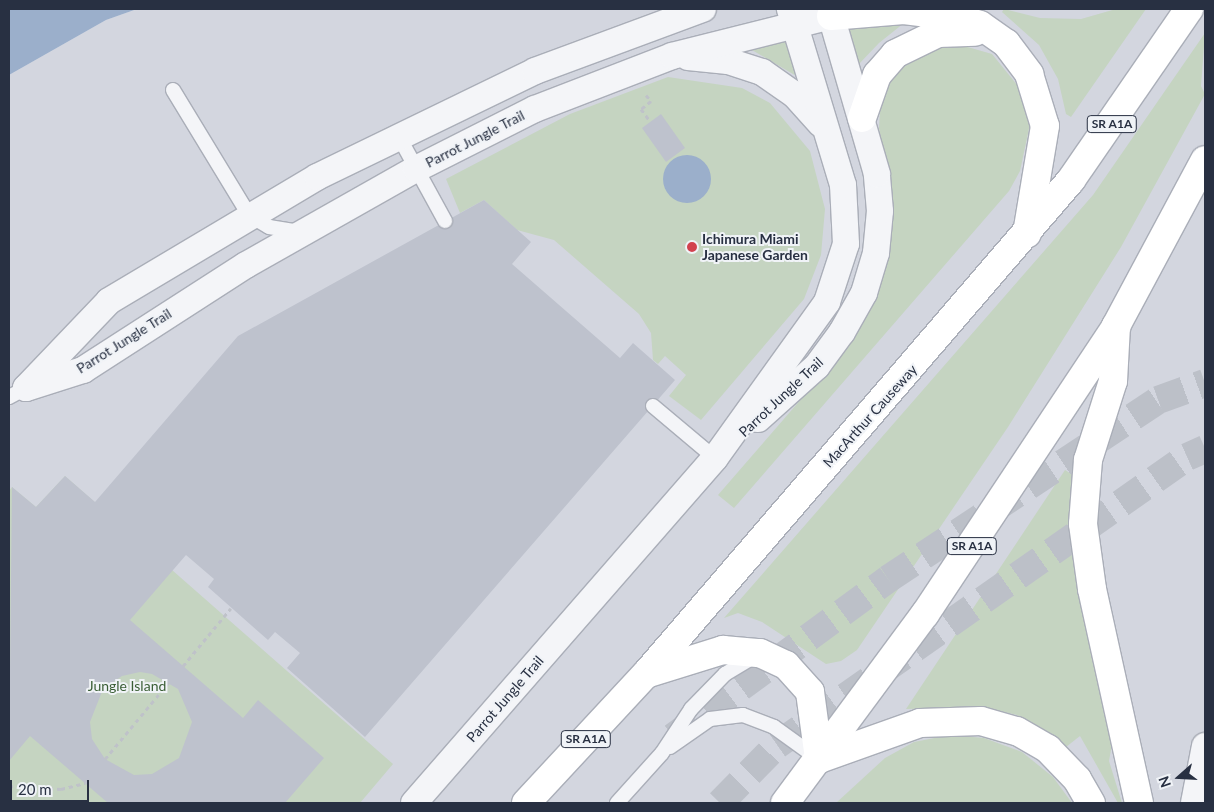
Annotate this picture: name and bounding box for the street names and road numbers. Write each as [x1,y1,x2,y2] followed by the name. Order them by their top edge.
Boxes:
[422,107,528,171] street label: Parrot Jungle Trail
[1086,115,1138,134] road number: SR A1A
[73,305,175,377] street label: Parrot Jungle Trail
[735,353,827,441] street label: Parrot Jungle Trail
[819,361,921,471] street label: MacArthur Causeway
[946,536,998,556] road number: SR A1A
[463,652,547,746] street label: Parrot Jungle Trail
[560,730,612,749] road number: SR A1A

